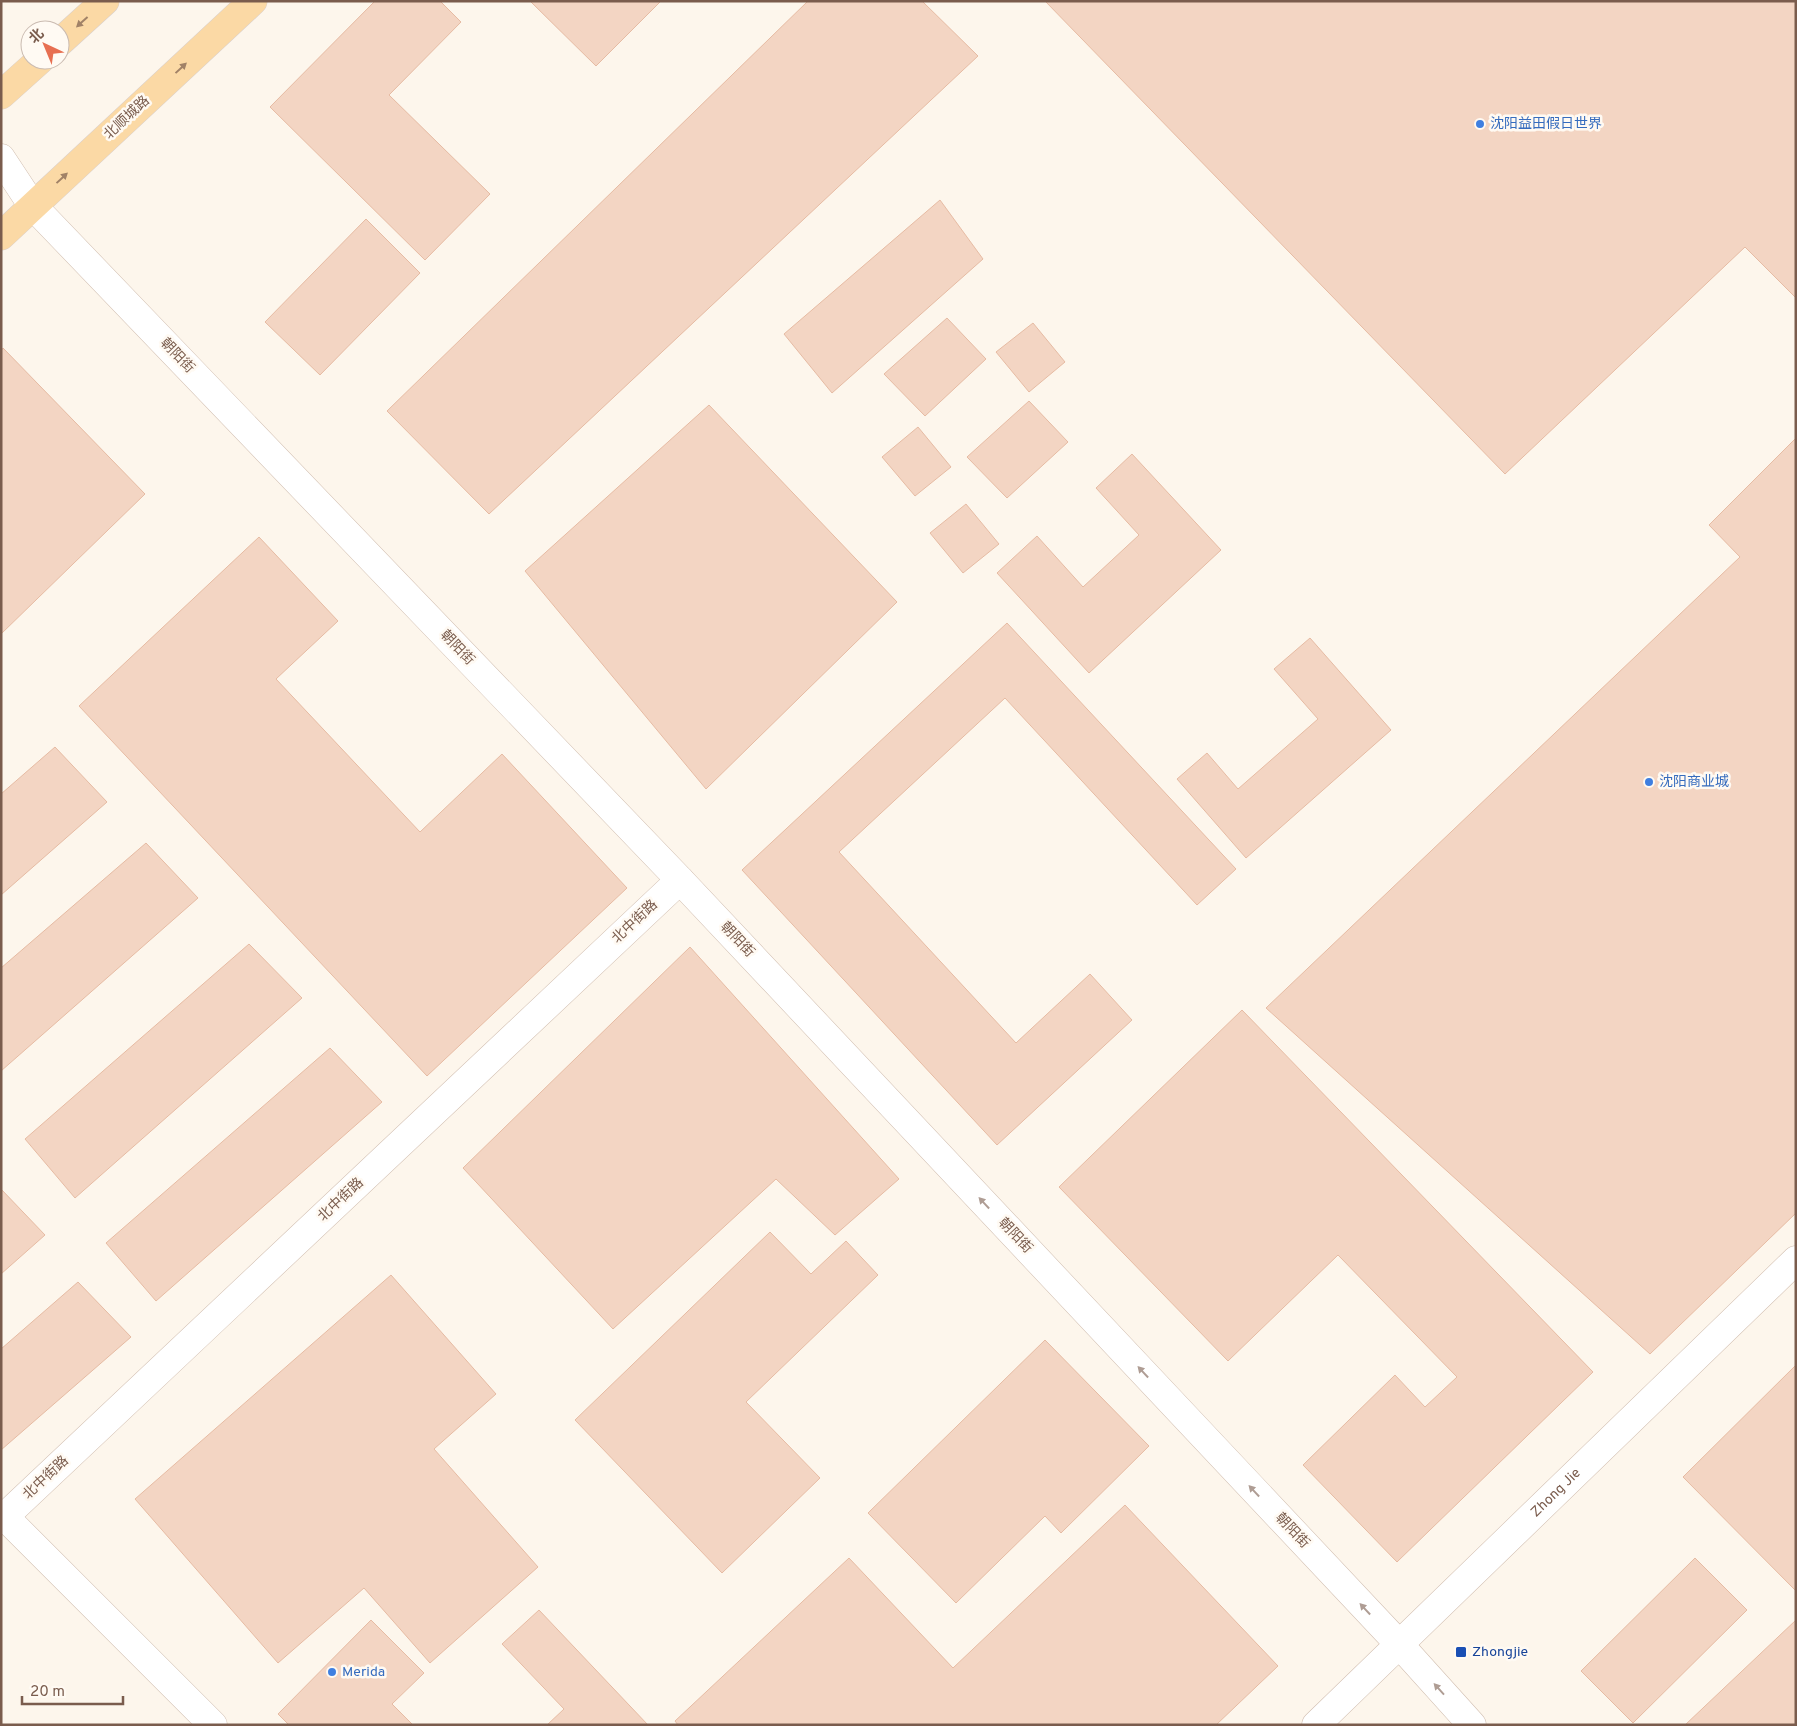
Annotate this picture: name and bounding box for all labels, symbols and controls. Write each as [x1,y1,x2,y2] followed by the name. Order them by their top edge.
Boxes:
[76,16,89,27] one-way arrow
[20,20,70,70] north arrow
[26,26,48,48] text: 北
[175,62,187,74] one-way arrow
[100,92,153,143] street label: 北顺城路
[1490,116,1602,133] place label: 沈阳益田假日世界
[1474,118,1486,130] marker: 沈阳益田假日世界
[55,172,67,184] one-way arrow
[156,335,198,377] street label: 朝阳街
[436,627,478,669] street label: 朝阳街
[1659,774,1729,791] place label: 沈阳商业城
[1643,776,1655,788] marker: 沈阳商业城
[608,896,661,947] street label: 北中街路
[716,919,758,961] street label: 朝阳街
[314,1174,367,1225] street label: 北中街路
[978,1197,990,1209] one-way arrow
[994,1215,1036,1257] street label: 朝阳街
[1137,1366,1149,1378] one-way arrow
[19,1452,72,1503] street label: 北中街路
[1527,1465,1584,1521] street label: Zhong Jie
[1248,1485,1260,1497] one-way arrow
[1271,1510,1313,1552] street label: 朝阳街
[1359,1603,1371,1615] one-way arrow
[1472,1644,1528,1661] place label: Zhongjie
[1454,1645,1468,1659] marker: Zhongjie
[342,1664,385,1681] place label: Merida
[326,1666,338,1678] marker: Merida
[22,1674,124,1706] scale bar
[1434,1682,1445,1695] one-way arrow
[30,1683,65,1702] text: 20 m

